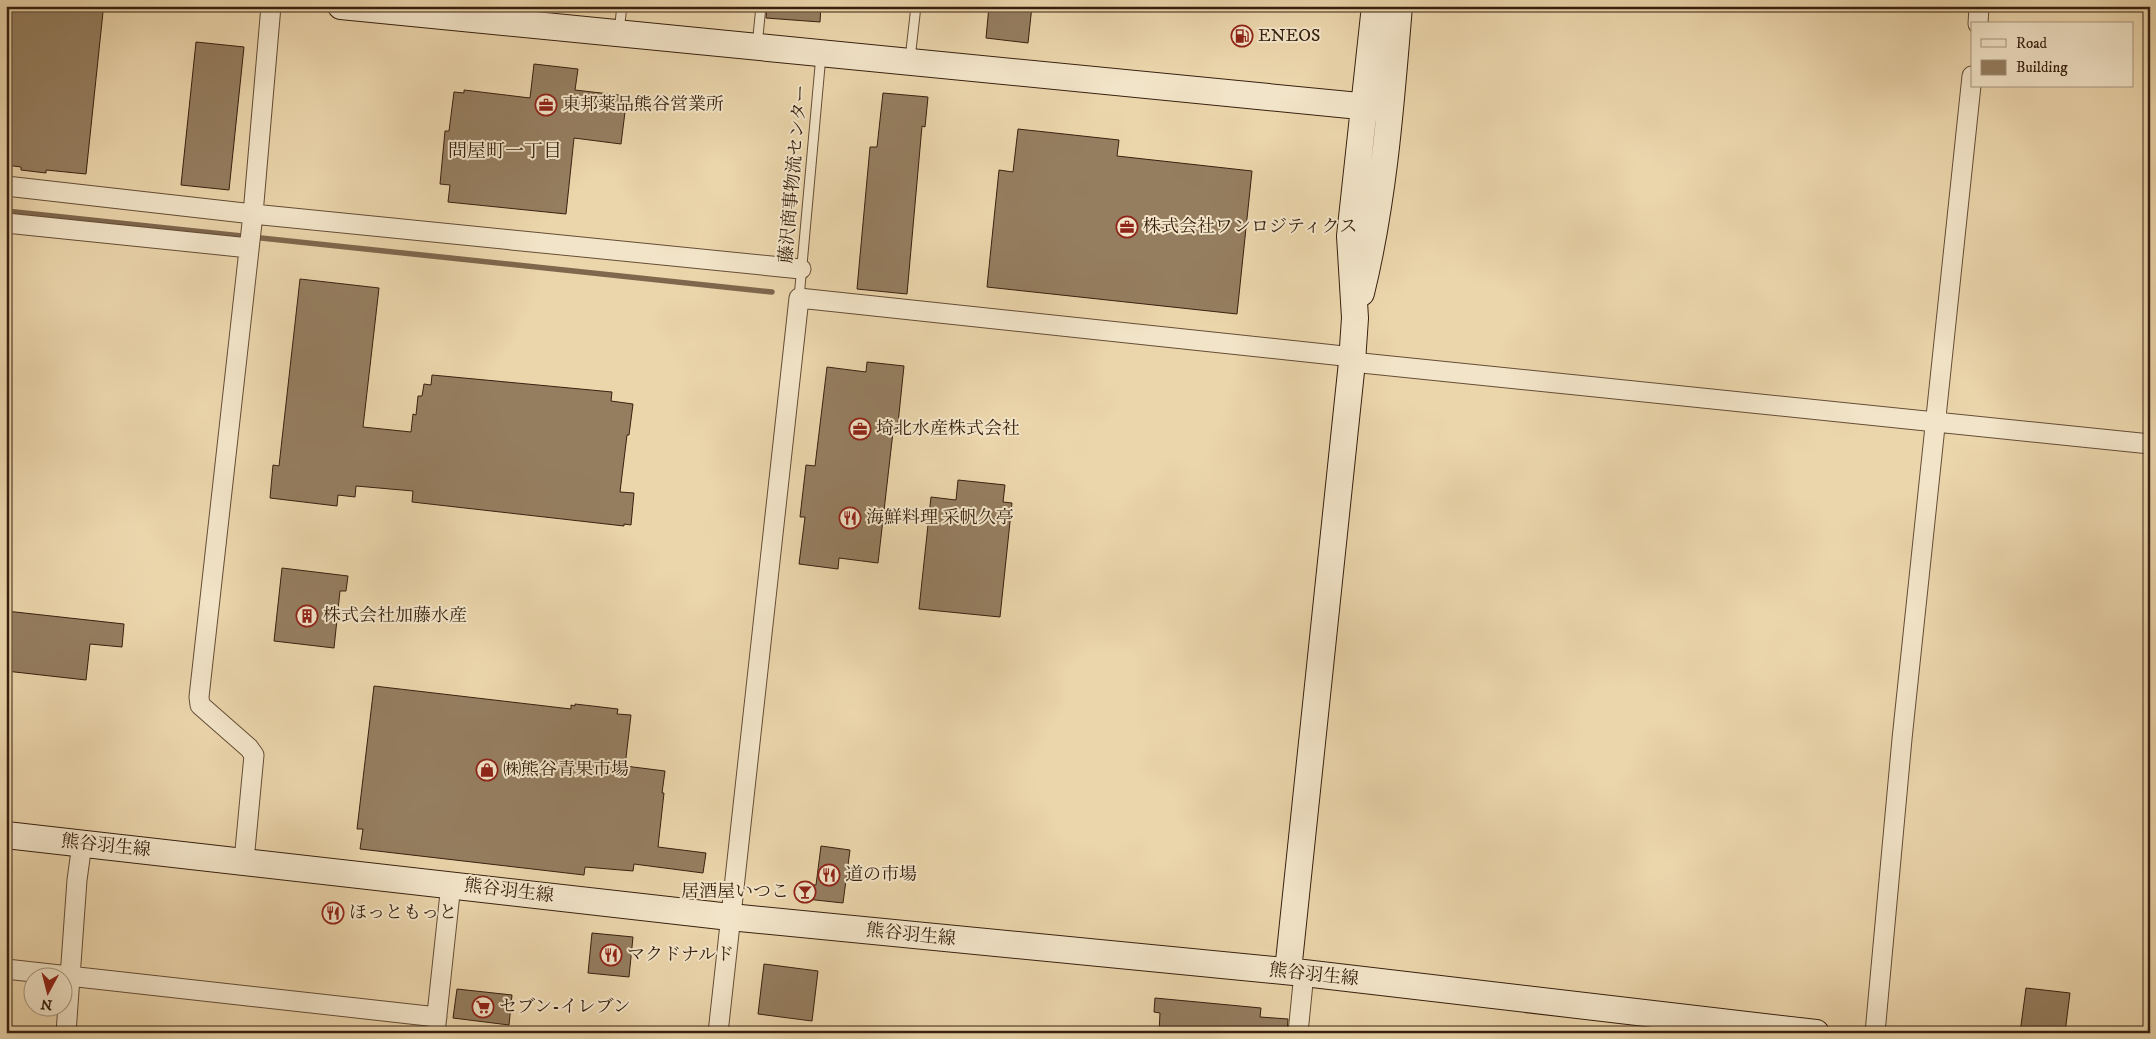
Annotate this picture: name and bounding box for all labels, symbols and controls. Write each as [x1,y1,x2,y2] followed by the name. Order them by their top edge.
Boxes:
[1971,22,2134,88] legend
[1230,24,1254,48] fuel station icon: ENEOS
[1258,25,1320,47] place label: ENEOS
[2016,34,2048,53] text: Road
[2016,58,2068,77] text: Building
[775,84,813,264] street label: 藤沢商事物流センター
[534,93,558,117] office icon: 東邦薬品熊谷営業所
[562,94,724,116] place label: 東邦薬品熊谷営業所
[448,140,562,163] district label: 問屋町一丁目
[1115,215,1139,239] office icon: 株式会社ワンロジティクス
[1143,216,1357,238] place label: 株式会社ワンロジティクス
[848,417,872,441] office icon: 埼北水産株式会社
[876,418,1020,440] place label: 埼北水産株式会社
[838,506,862,530] restaurant icon: 海鮮料理 采帆久亭
[866,507,1014,529] place label: 海鮮料理 采帆久亭
[295,604,319,628] building icon: 株式会社加藤水産
[323,605,467,627] place label: 株式会社加藤水産
[475,758,499,782] shop icon: ㈱熊谷青果市場
[503,759,629,781] place label: ㈱熊谷青果市場
[60,830,152,862] street label: 熊谷羽生線
[817,863,841,887] restaurant icon: 道の市場
[845,864,917,886] place label: 道の市場
[463,875,555,907] street label: 熊谷羽生線
[793,880,817,904] bar icon: 居酒屋いつこ
[681,881,789,903] place label: 居酒屋いつこ
[321,901,345,925] restaurant icon: ほっともっと
[349,902,457,924] place label: ほっともっと
[865,919,957,951] street label: 熊谷羽生線
[599,943,623,967] restaurant icon: マクドナルド
[627,944,734,966] place label: マクドナルド
[1268,959,1360,991] street label: 熊谷羽生線
[22,966,72,1016] north arrow
[39,994,53,1014] text: N
[471,995,495,1019] supermarket icon: セブン-イレブン
[499,996,631,1018] place label: セブン-イレブン

